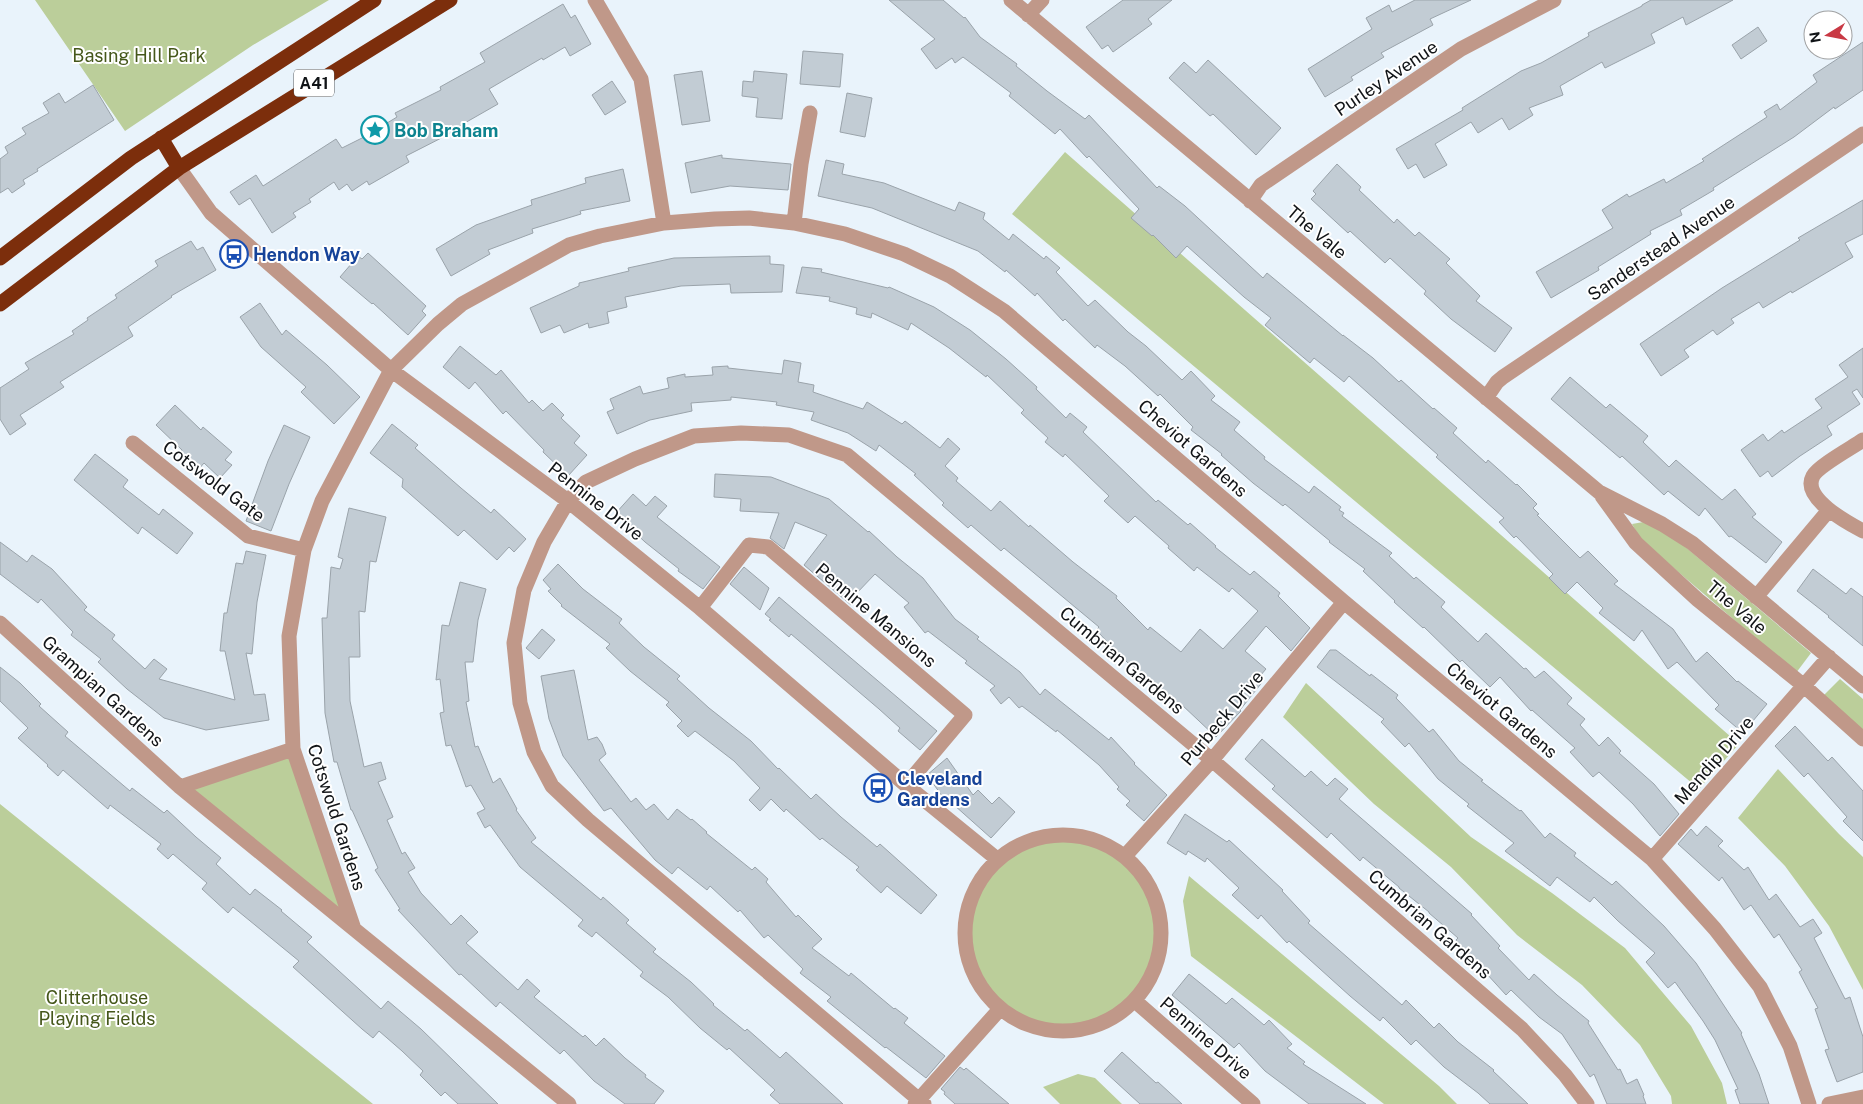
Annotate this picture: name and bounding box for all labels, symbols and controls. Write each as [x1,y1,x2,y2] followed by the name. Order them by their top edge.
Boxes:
[1803,10,1853,60] north arrow
[1806,30,1824,44] text: N
[1330,36,1442,120] street label: Purley Avenue
[72,45,206,66] park label: Basing Hill Park
[294,70,334,96] road number: A41
[360,115,390,145] place icon: Bob Braham
[394,120,498,141] place label: Bob Braham
[1583,191,1739,305] street label: Sanderstead Avenue
[1283,201,1351,263] street label: The Vale
[219,239,249,269] bus stop icon: Hendon Way
[253,244,360,265] place label: Hendon Way
[1134,395,1252,501] street label: Cheviot Gardens
[159,436,269,526] street label: Cotswold Gate
[544,457,648,545] street label: Pennine Drive
[811,558,941,672] street label: Pennine Mansions
[1703,576,1771,638] street label: The Vale
[1056,602,1188,718] street label: Cumbrian Gardens
[38,631,168,751] street label: Grampian Gardens
[1442,658,1562,762] street label: Cheviot Gardens
[1176,666,1268,770] street label: Purbeck Drive
[1670,712,1758,808] street label: Mendip Drive
[303,741,371,893] street label: Cotswold Gardens
[897,768,983,810] place label: Cleveland Gardens
[863,773,893,803] bus stop icon: Cleveland Gardens
[1364,865,1496,983] street label: Cumbrian Gardens
[39,987,155,1029] park label: Clitterhouse Playing Fields
[1156,992,1256,1084] street label: Pennine Drive

